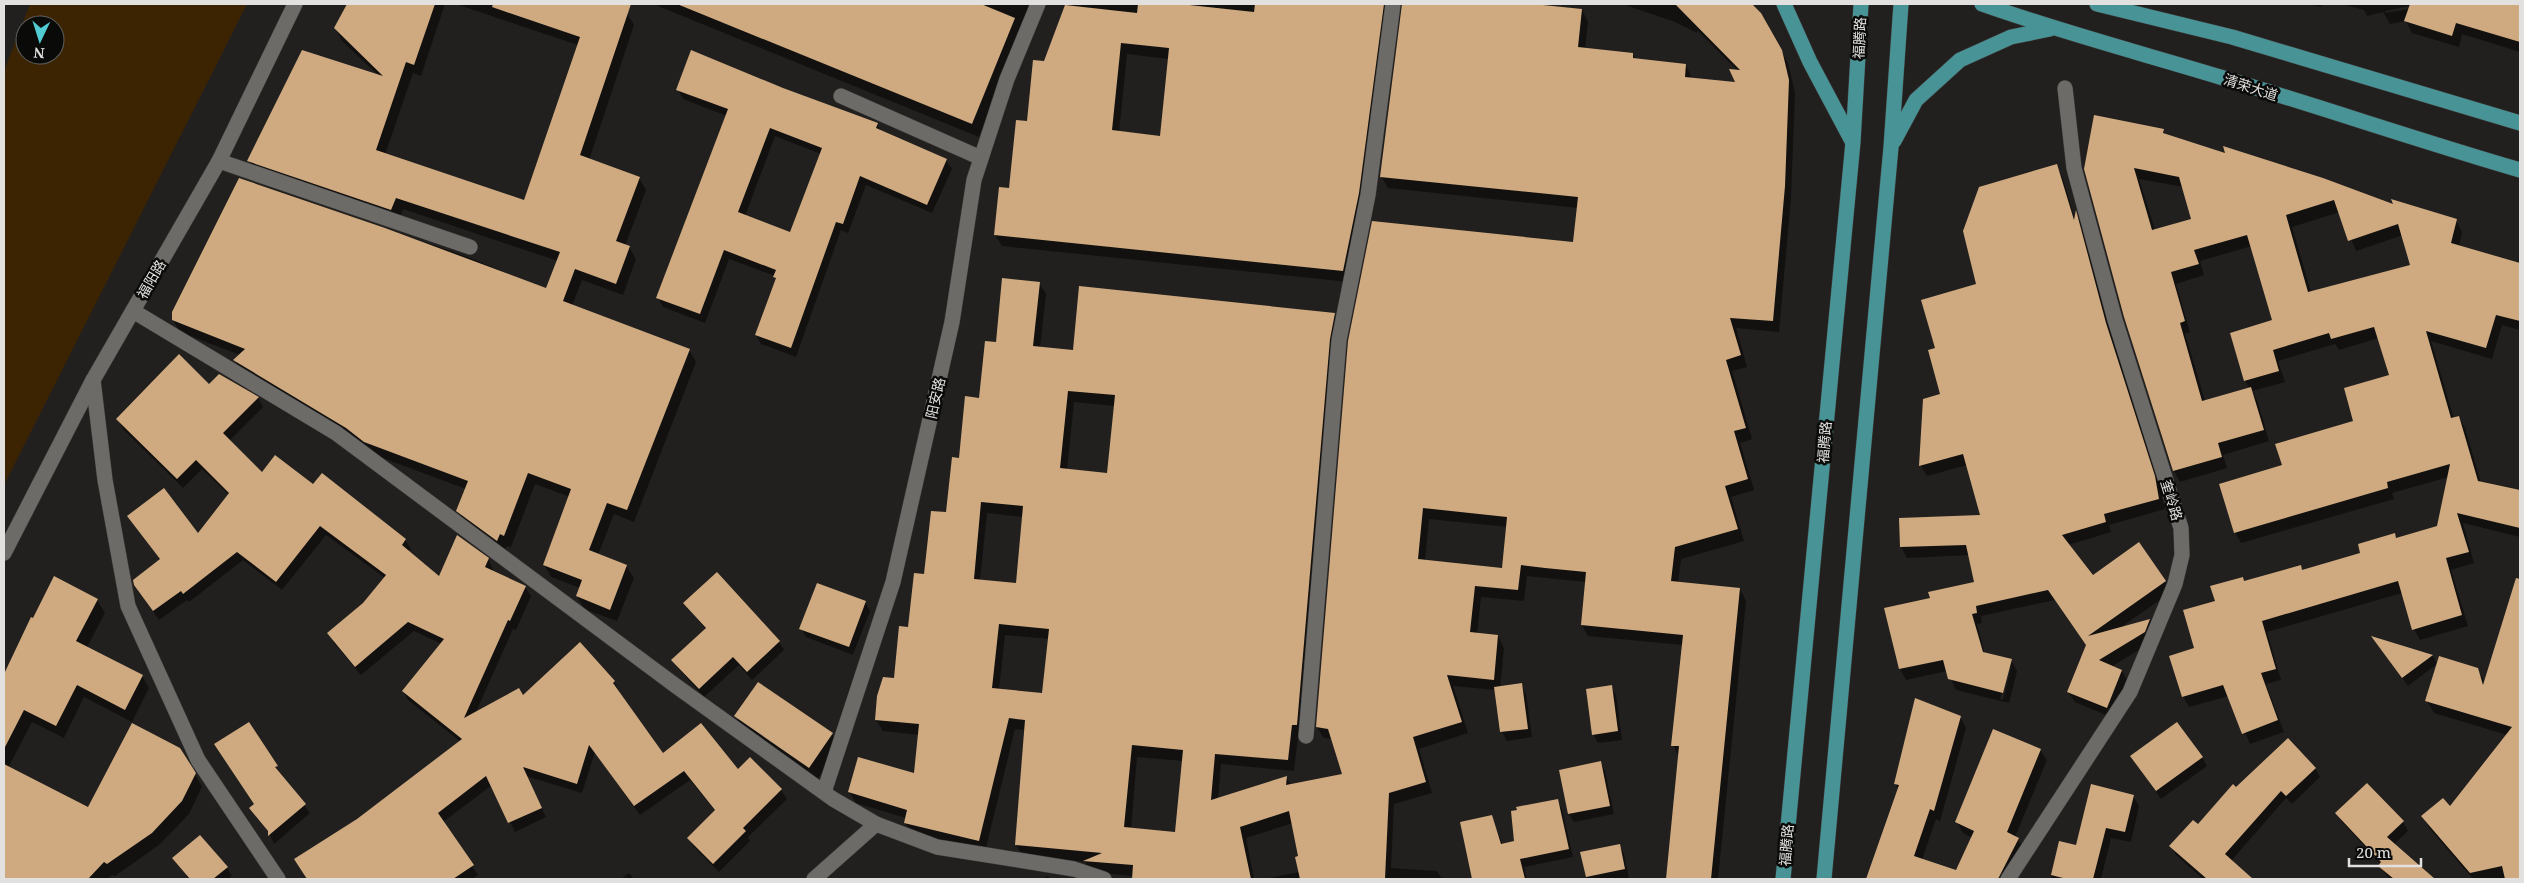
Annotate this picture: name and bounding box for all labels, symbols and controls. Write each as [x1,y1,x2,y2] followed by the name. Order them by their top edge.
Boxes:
[15,15,65,65] north arrow
[1848,17,1870,59] street label: 福腾路
[33,44,45,63] text: N
[2221,69,2281,105] street label: 清荣大道
[132,256,170,302] street label: 福阳路
[921,375,949,421] street label: 阳安路
[1813,420,1835,464] street label: 福腾路
[2157,477,2187,523] street label: 奎岭路
[1775,823,1797,867] street label: 福腾路
[2349,836,2422,868] scale bar
[2356,842,2391,862] text: 20 m

